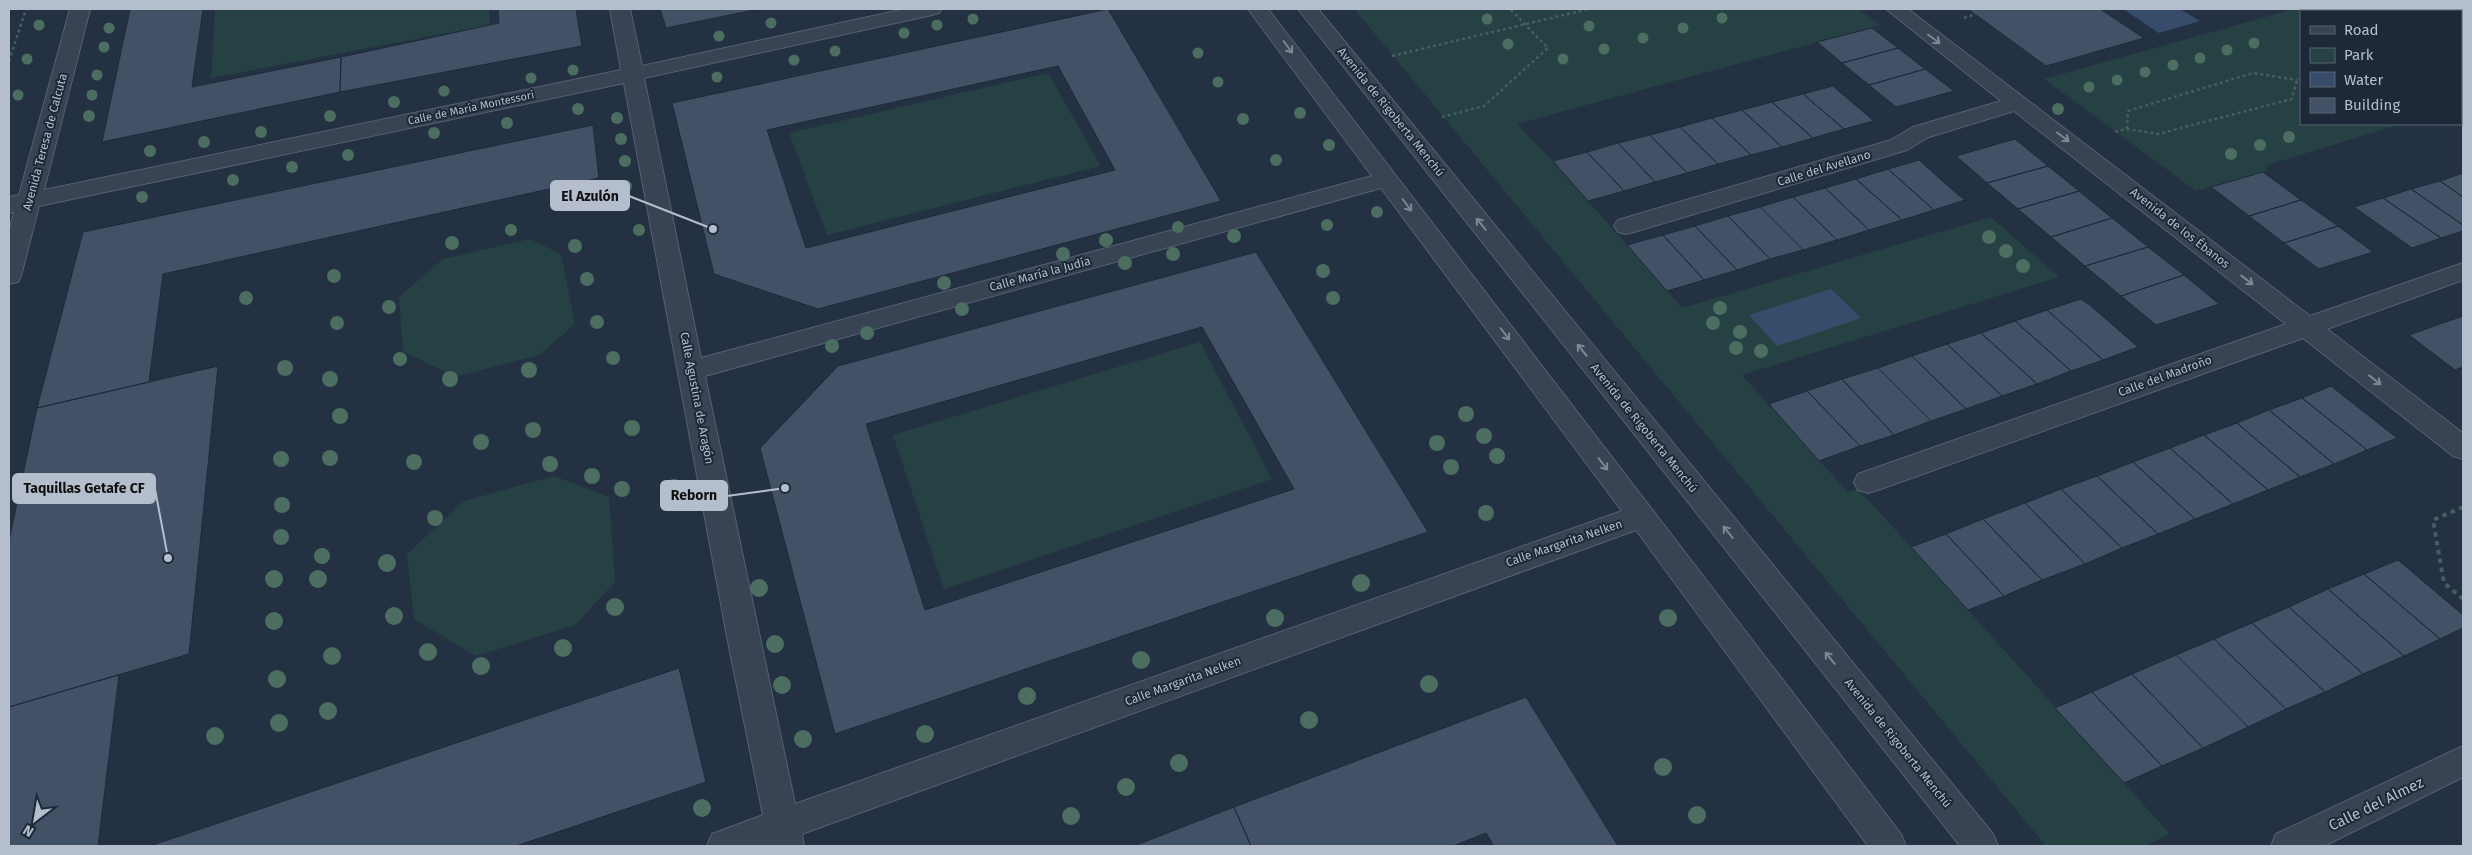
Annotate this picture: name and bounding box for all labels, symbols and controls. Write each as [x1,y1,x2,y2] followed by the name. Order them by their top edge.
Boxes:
[2300,10,2462,125] legend
[2344,21,2379,39] text: Road
[1927,33,1940,44] one-way arrow
[1282,40,1293,53] one-way arrow
[1335,45,1447,179] street label: Avenida de Rigoberta Menchú
[2344,46,2374,64] text: Park
[2344,71,2383,89] text: Water
[20,72,70,212] street label: Avenida Teresa de Calcuta
[407,88,535,128] street label: Calle de María Montessori
[2344,96,2400,114] text: Building
[2056,132,2070,142] one-way arrow
[1776,147,1872,189] street label: Calle del Avellano
[551,181,629,210] callout: El Azulón
[2127,184,2233,271] street label: Avenida de los Ébanos
[561,188,619,205] text: El Azulón
[1402,198,1412,212] one-way arrow
[1475,217,1486,230] one-way arrow
[988,254,1092,294] street label: Calle María la Judía
[2240,275,2253,286] one-way arrow
[1500,327,1510,341] one-way arrow
[677,331,717,465] street label: Calle Agustina de Aragón
[1577,344,1588,357] one-way arrow
[2116,353,2214,399] street label: Calle del Madroño
[1588,361,1700,495] street label: Avenida de Rigoberta Menchú
[2368,375,2382,385] one-way arrow
[1598,457,1609,470] one-way arrow
[13,474,155,503] callout: Taquillas Getafe CF
[23,480,145,497] text: Taquillas Getafe CF
[661,481,727,510] callout: Reborn
[671,487,717,504] text: Reborn
[1504,516,1624,570] street label: Calle Margarita Nelken
[1722,526,1733,539] one-way arrow
[1824,652,1835,665] one-way arrow
[1123,653,1243,709] street label: Calle Margarita Nelken
[1842,676,1954,810] street label: Avenida de Rigoberta Menchú
[2326,773,2427,835] street label: Calle del Almez
[10,795,60,845] north arrow
[20,821,37,840] text: N

